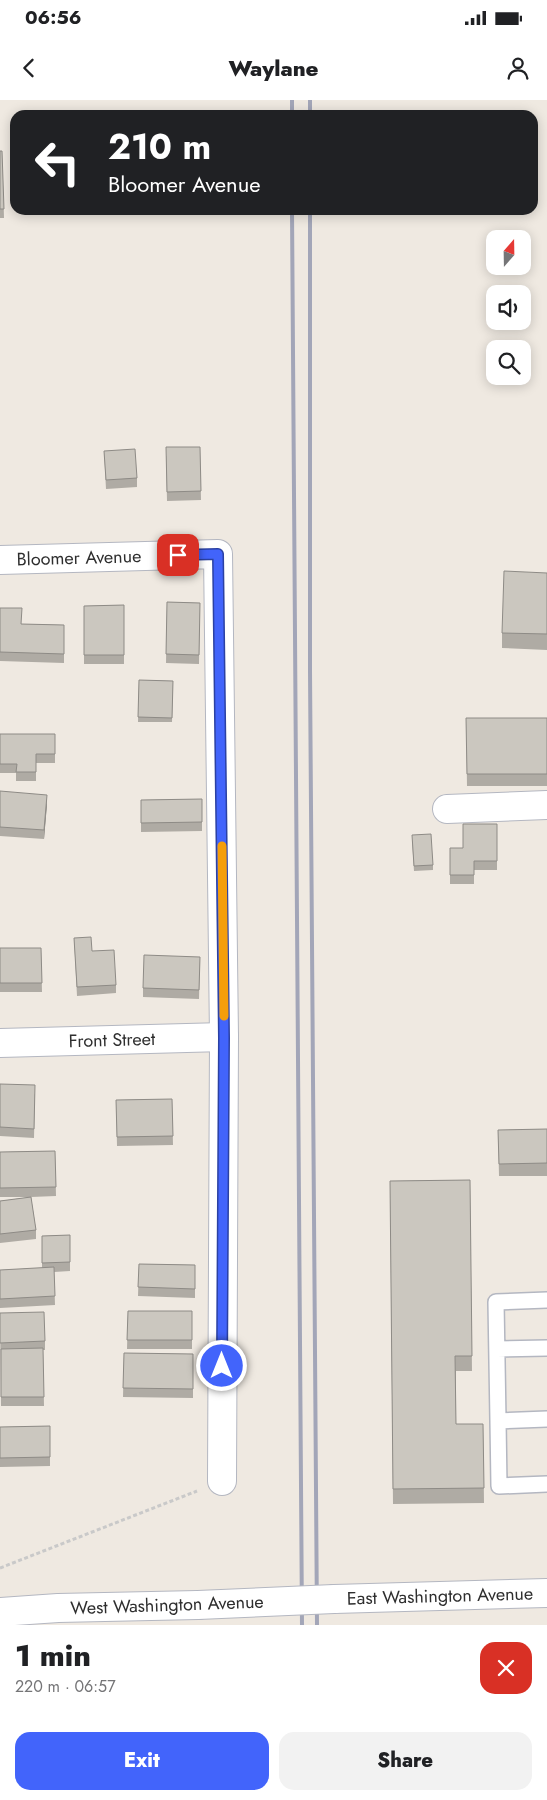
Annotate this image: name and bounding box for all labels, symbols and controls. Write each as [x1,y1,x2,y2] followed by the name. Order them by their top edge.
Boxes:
[25,4,81,31] text: 06:56
[228,52,319,84] text: Waylane
[15,54,43,82] icon: back
[504,54,532,82] icon: person
[108,122,211,172] text: 210 m
[25,130,90,195] icon: left
[108,168,261,200] text: Bloomer Avenue
[486,230,531,275] north arrow
[486,230,531,385] map controls
[486,285,531,330] button: sound
[486,340,531,385] button: search
[157,534,199,576] pin
[164,541,192,569] icon: arrive
[16,543,142,573] street label: Bloomer Avenue
[68,1026,156,1054] street label: Front Street
[195,1339,247,1391] position arrow
[346,1580,534,1612] street label: East Washington Avenue
[70,1589,264,1621] street label: West Washington Avenue
[15,1634,91,1677] text: 1 min
[480,1642,532,1694] button: close
[15,1675,116,1698] text: 220 m · 06:57
[15,1732,269,1790] button: Exit
[279,1732,532,1790] button: Share

